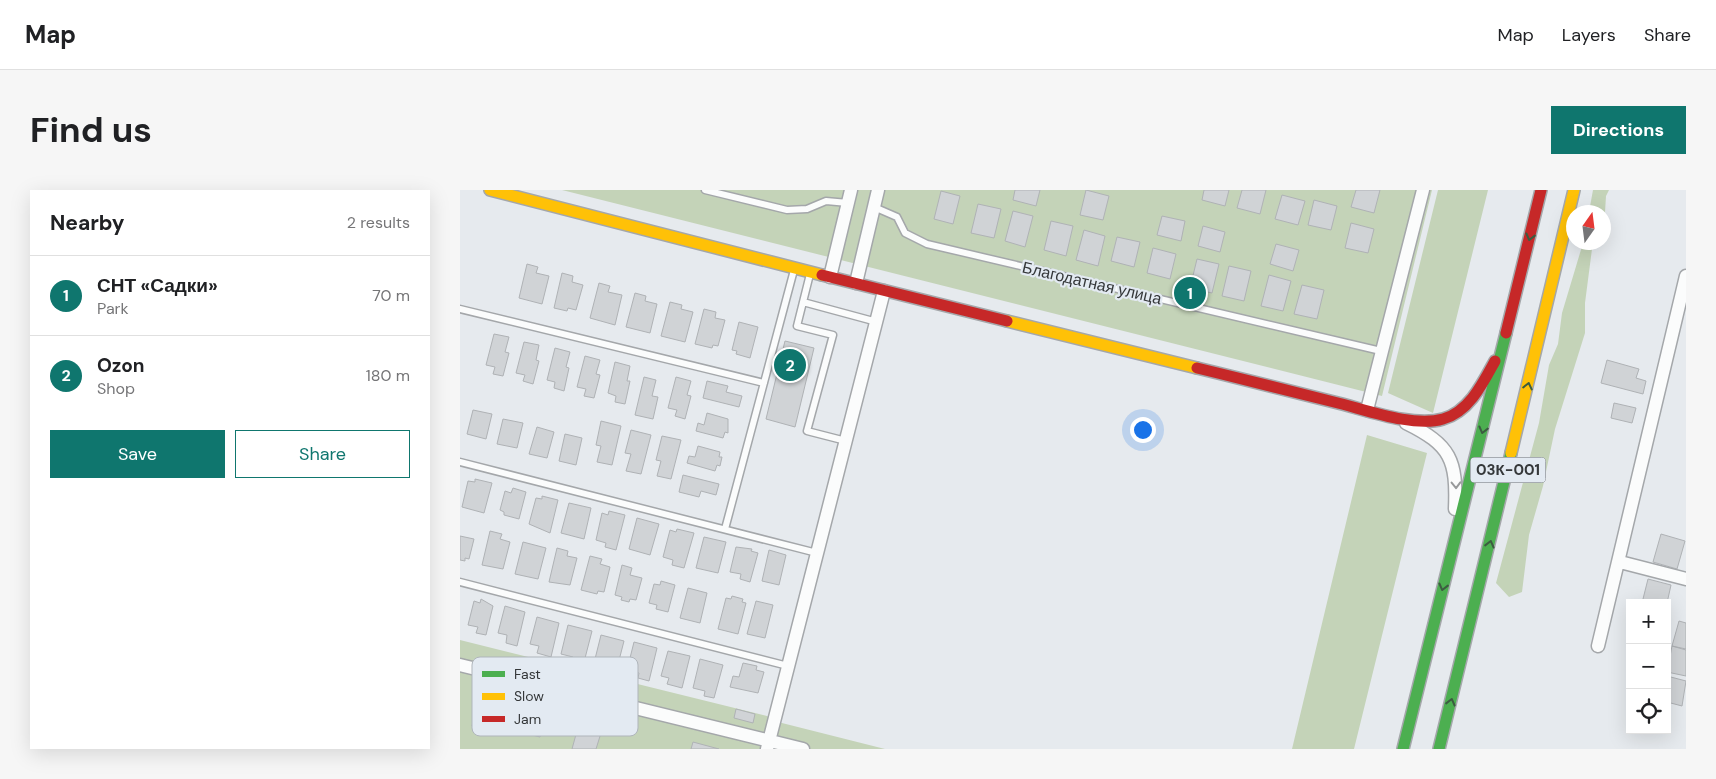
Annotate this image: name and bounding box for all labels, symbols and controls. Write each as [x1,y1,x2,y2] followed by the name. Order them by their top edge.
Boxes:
[25,19,76,50] text: Map
[1498,23,1534,47] text: Map
[1562,23,1616,47] text: Layers
[1644,23,1691,47] text: Share
[1551,106,1686,154] button: Directions
[30,107,152,153] text: Find us
[1566,205,1611,250] north arrow
[50,209,124,237] text: Nearby
[347,212,410,233] text: 2 results
[1525,233,1536,242] one-way arrow
[1020,257,1164,309] street label: Благодатная улица
[97,273,218,298] text: СНТ «Садки»
[1174,274,1206,312] pin: 1
[63,285,69,306] text: 1
[372,285,410,306] text: 70 m
[97,298,129,319] text: Park
[774,346,806,384] pin: 2
[97,353,145,378] text: Ozon
[61,365,71,386] text: 2
[366,365,410,386] text: 180 m
[97,378,135,399] text: Shop
[1522,381,1533,390] one-way arrow
[1130,417,1156,443] your location
[1478,425,1488,433] one-way arrow
[50,430,225,478] button: Save
[235,430,410,478] button: Share
[1470,458,1546,482] road number: 03К-001
[1450,482,1461,490] one-way arrow
[1484,539,1495,548] one-way arrow
[1438,583,1449,592] one-way arrow
[1626,599,1671,734] map controls
[1626,599,1671,644] button: +
[1626,644,1671,689] button: −
[472,657,638,736] legend
[514,665,541,683] text: Fast
[514,687,544,705] text: Slow
[1626,689,1671,734] button: locate
[1445,697,1456,706] one-way arrow
[514,710,541,728] text: Jam

